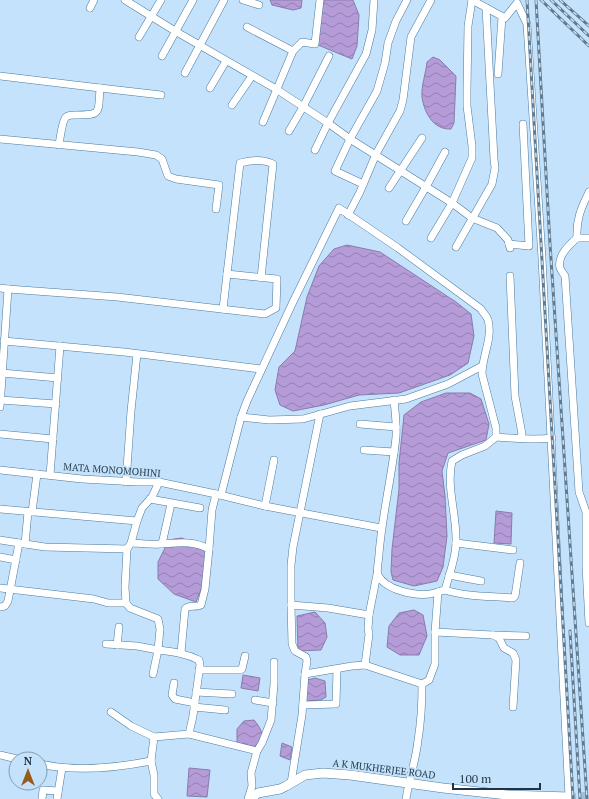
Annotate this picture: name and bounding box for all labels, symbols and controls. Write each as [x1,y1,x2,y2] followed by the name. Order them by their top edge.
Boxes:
[63,460,162,480] street label: MATA MONOMOHINI
[8,751,48,791] north arrow
[24,754,33,768] text: N
[332,756,436,782] street label: A K MUKHERJEE ROAD
[453,765,540,791] scale bar
[459,771,492,786] text: 100 m

